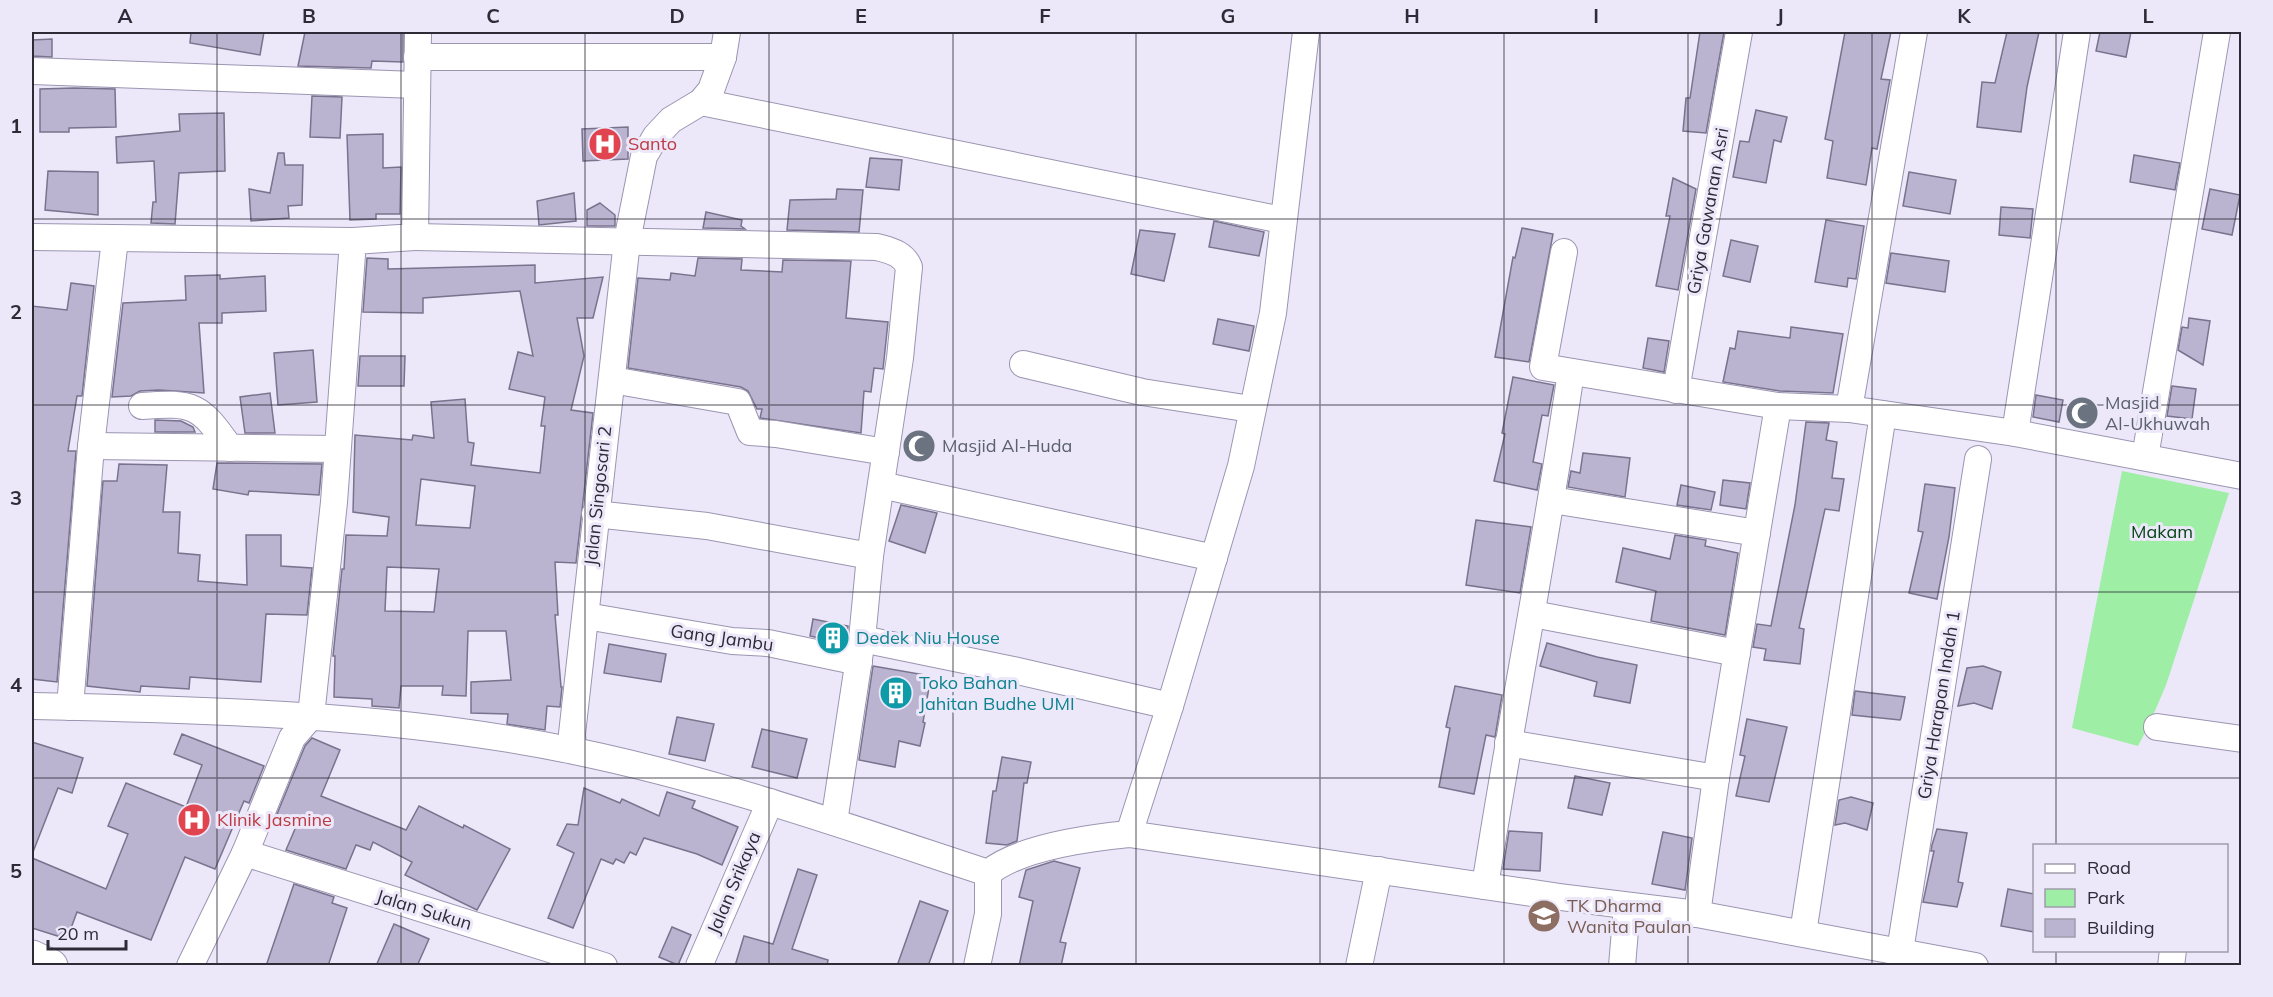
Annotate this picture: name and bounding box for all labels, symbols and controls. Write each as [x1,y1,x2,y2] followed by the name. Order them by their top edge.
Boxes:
[118,3,133,28] text: A
[302,3,316,28] text: B
[486,3,500,28] text: C
[669,3,685,28] text: D
[855,3,867,28] text: E
[1039,3,1051,28] text: F
[1221,3,1235,28] text: G
[1404,3,1420,28] text: H
[1593,3,1599,28] text: I
[1776,3,1784,28] text: J
[1957,3,1971,28] text: K
[2142,3,2154,28] text: L
[10,113,22,138] text: 1
[587,126,623,162] hospital icon: Santo
[1682,126,1733,296] street label: Griya Gawanan Asri
[628,132,677,155] place label: Santo
[10,299,22,324] text: 2
[2105,391,2210,435] place label: Masjid Al-Ukhuwah
[2064,395,2100,431] mosque icon: Masjid Al-Ukhuwah
[579,425,616,567] street label: Jalan Singosari 2
[901,428,937,464] mosque icon: Masjid Al-Huda
[942,434,1072,457] place label: Masjid Al-Huda
[10,485,22,510] text: 3
[2131,520,2193,543] park label: Makam
[1912,609,1965,801] street label: Griya Harapan Indah 1
[669,619,775,656] street label: Gang Jambu
[815,620,851,656] building icon: Dedek Niu House
[856,626,1000,649] place label: Dedek Niu House
[919,671,1075,715] place label: Toko Bahan Jahitan Budhe UMI
[10,672,22,697] text: 4
[878,675,914,711] building icon: Toko Bahan Jahitan Budhe UMI
[176,802,212,838] hospital icon: Klinik Jasmine
[217,808,332,831] place label: Klinik Jasmine
[702,828,765,938] street label: Jalan Srikaya
[2033,844,2228,952] legend
[2087,856,2131,879] text: Road
[10,858,22,883] text: 5
[374,884,475,935] street label: Jalan Sukun
[2087,886,2126,909] text: Park
[1567,894,1692,938] place label: TK Dharma Wanita Paulan
[1526,898,1562,934] school or university icon: TK Dharma Wanita Paulan
[48,913,126,951] scale bar
[2087,916,2155,939] text: Building
[57,922,99,945] text: 20 m

